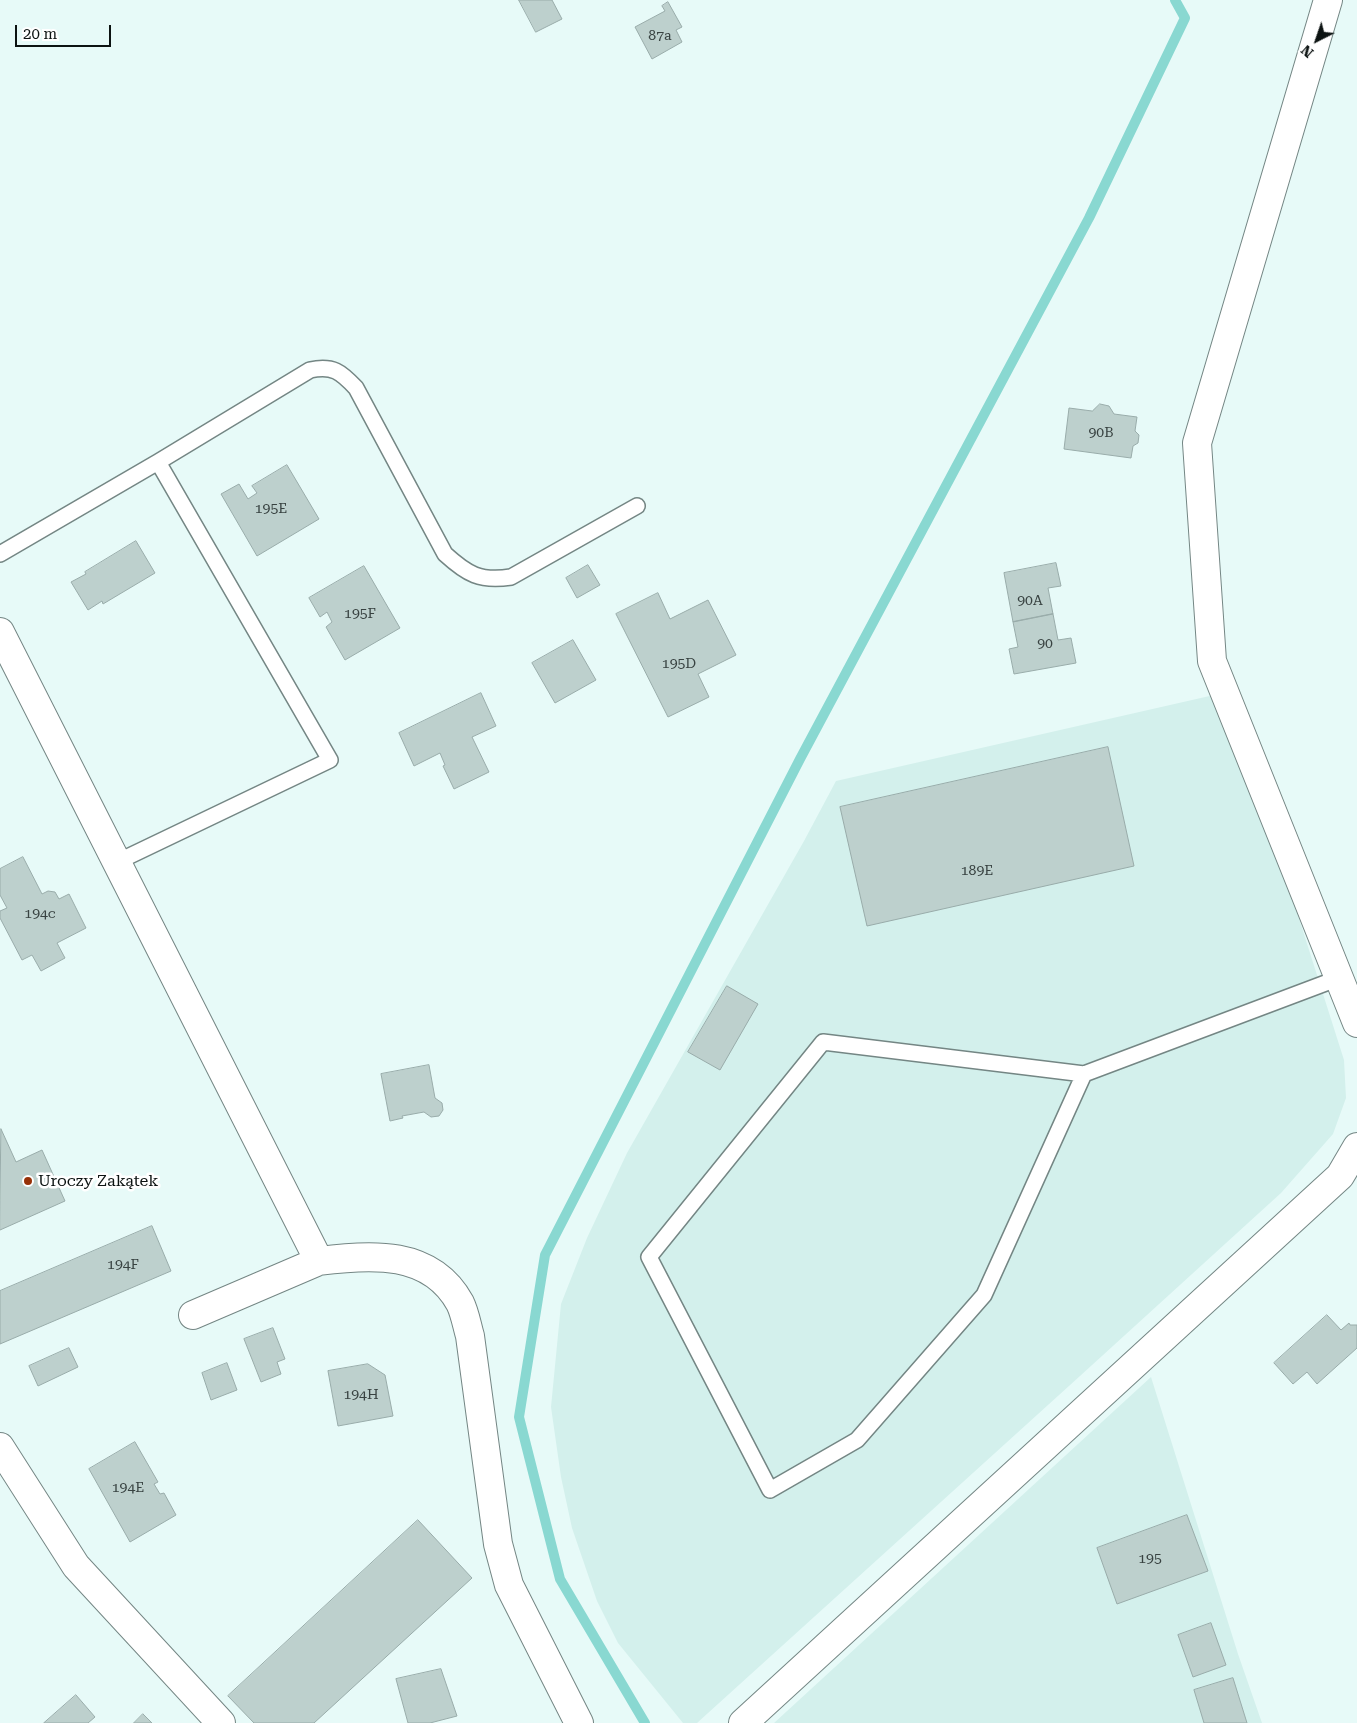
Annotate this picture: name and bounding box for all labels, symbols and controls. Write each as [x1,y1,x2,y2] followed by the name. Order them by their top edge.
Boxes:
[18,15,114,47] scale bar
[1292,15,1342,65] north arrow
[23,25,57,43] text: 20 m
[648,28,672,44] house number: 87a
[1298,42,1316,61] text: N
[1088,425,1114,441] house number: 90B
[255,501,287,517] house number: 195E
[1017,593,1043,609] house number: 90A
[344,606,376,622] house number: 195F
[1037,636,1053,652] house number: 90
[662,656,696,672] house number: 195D
[961,863,993,879] house number: 189E
[24,906,56,922] house number: 194c
[38,1171,158,1191] place label: Uroczy Zakątek
[22,1175,34,1187] marker: Uroczy Zakątek
[107,1257,139,1273] house number: 194F
[343,1387,379,1403] house number: 194H
[112,1480,144,1496] house number: 194E
[1138,1551,1162,1567] house number: 195

